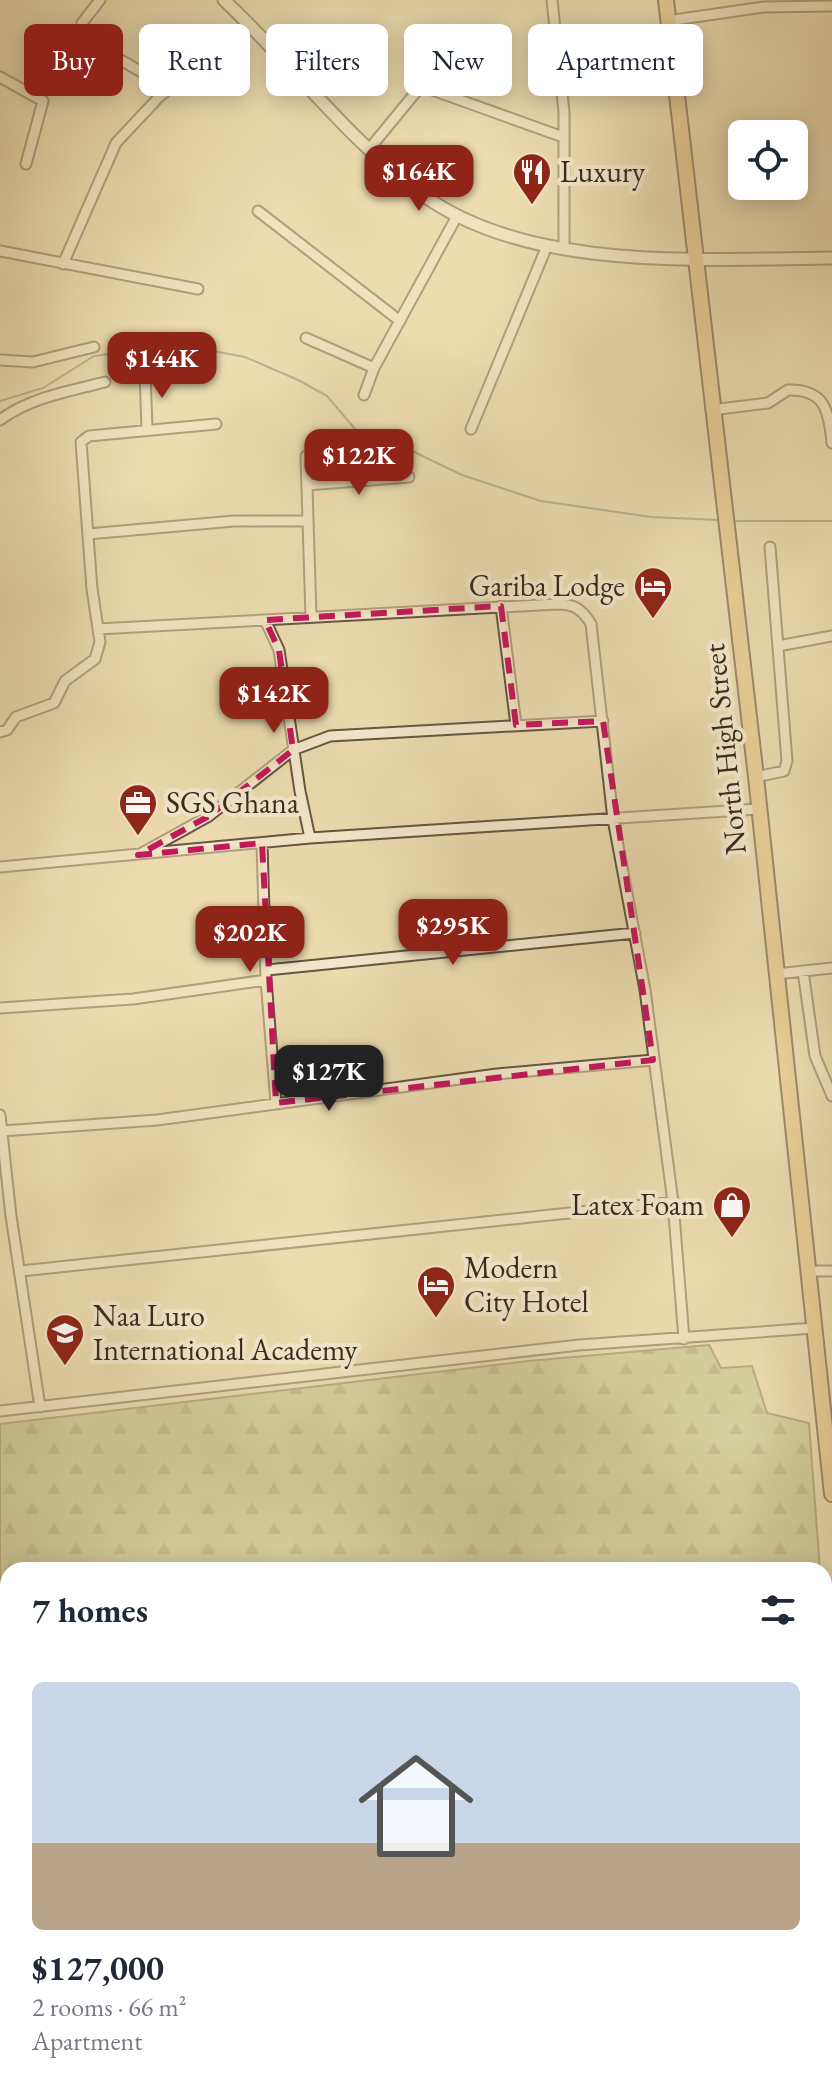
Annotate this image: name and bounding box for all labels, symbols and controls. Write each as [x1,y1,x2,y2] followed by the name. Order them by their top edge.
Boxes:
[24,24,123,96] chip: Buy
[139,24,250,96] chip: Rent
[266,24,388,96] chip: Filters
[404,24,512,96] chip: New
[528,24,703,96] chip: Apartment
[728,120,808,200] map controls
[728,120,808,200] button: locate
[363,145,475,213] pin: $164K
[511,151,553,206] restaurant icon: Luxury
[560,152,646,191] place label: Luxury
[382,154,456,188] text: $164K
[106,332,218,400] pin: $144K
[125,341,199,375] text: $144K
[303,429,415,497] pin: $122K
[322,438,396,472] text: $122K
[632,565,674,620] hotel icon: Gariba Lodge
[469,566,625,605] place label: Gariba Lodge
[694,641,755,856] street label: North High Street
[218,667,330,735] pin: $142K
[237,676,311,710] text: $142K
[117,782,159,837] office icon: SGS Ghana
[166,783,299,822] place label: SGS Ghana
[397,899,509,967] pin: $295K
[194,906,306,974] pin: $202K
[416,908,490,942] text: $295K
[213,915,287,949] text: $202K
[273,1045,385,1113] pin: $127K
[292,1054,366,1088] text: $127K
[711,1184,753,1239] shop icon: Latex Foam
[571,1185,704,1224] place label: Latex Foam
[464,1248,589,1321] place label: Modern City Hotel
[415,1264,457,1319] hotel icon: Modern City Hotel
[93,1296,358,1369] place label: Naa Luro International Academy
[44,1312,86,1367] school or university icon: Naa Luro International Academy
[32,1588,148,1632] text: 7 homes
[756,1588,800,1632] icon: filters
[344,1734,488,1878] icon: home
[32,1946,164,1990] text: $127,000
[32,1990,187,2024] text: 2 rooms · 66 m²
[32,2024,142,2058] text: Apartment

